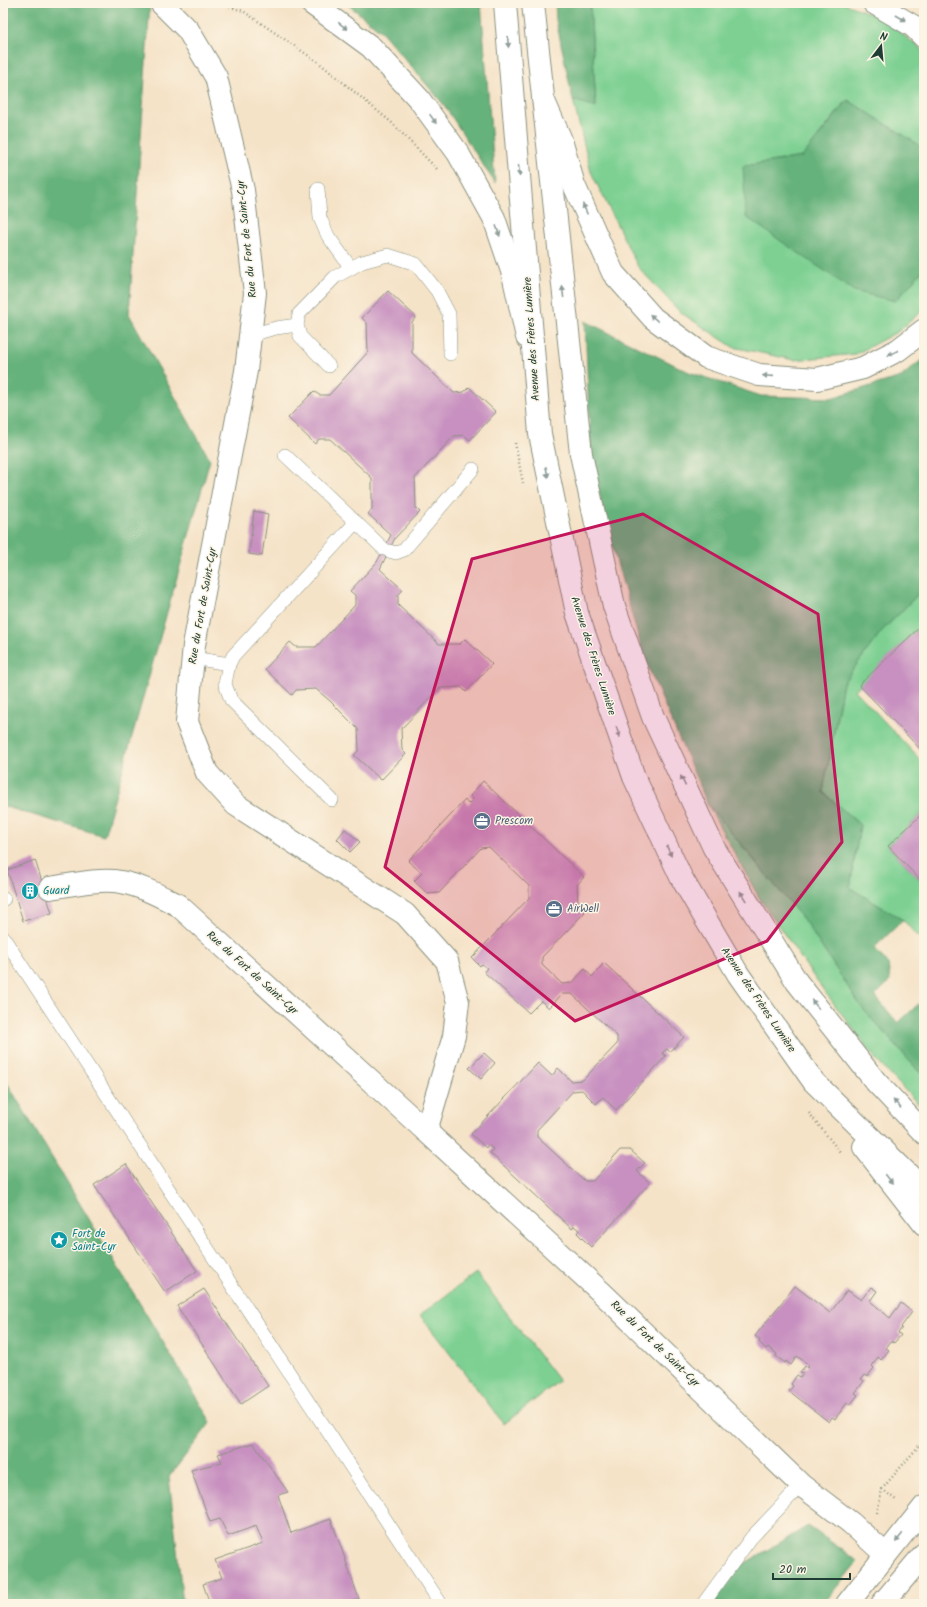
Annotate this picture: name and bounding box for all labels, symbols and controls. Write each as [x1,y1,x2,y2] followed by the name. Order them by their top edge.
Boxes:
[895,15,907,22] one-way arrow
[338,21,348,29] one-way arrow
[861,26,901,66] north arrow
[878,28,889,47] text: N
[505,36,512,48] one-way arrow
[429,113,437,124] one-way arrow
[516,165,522,177] one-way arrow
[232,178,262,299] street label: Rue du Fort de Saint-Cyr
[582,204,588,215] one-way arrow
[495,225,501,237] one-way arrow
[519,276,545,402] street label: Avenue des Frères Lumière
[560,286,566,298] one-way arrow
[649,313,659,322] one-way arrow
[887,349,898,356] one-way arrow
[762,372,774,379] one-way arrow
[545,466,551,478] one-way arrow
[184,545,222,666] street label: Rue du Fort de Saint-Cyr
[565,594,621,718] street label: Avenue des Frères Lumière
[616,726,622,738] one-way arrow
[680,775,686,787] one-way arrow
[472,811,492,831] office icon: Prescom
[495,812,533,830] place label: Prescom
[666,846,672,857] one-way arrow
[20,881,40,901] building icon: Guard
[43,882,70,900] place label: Guard
[740,890,747,902] one-way arrow
[544,899,564,919] office icon: AirWell
[567,900,599,918] place label: AirWell
[202,927,303,1020] street label: Rue du Fort de Saint-Cyr
[716,943,800,1057] street label: Avenue des Frères Lumière
[810,999,819,1010] one-way arrow
[893,1099,902,1110] one-way arrow
[885,1173,893,1184] one-way arrow
[72,1225,118,1256] place label: Fort de Saint-Cyr
[49,1230,69,1250] place icon: Fort de Saint-Cyr
[606,1296,705,1393] street label: Rue du Fort de Saint-Cyr
[895,1532,904,1543] one-way arrow
[773,1555,850,1581] scale bar
[779,1560,807,1579] text: 20 m

